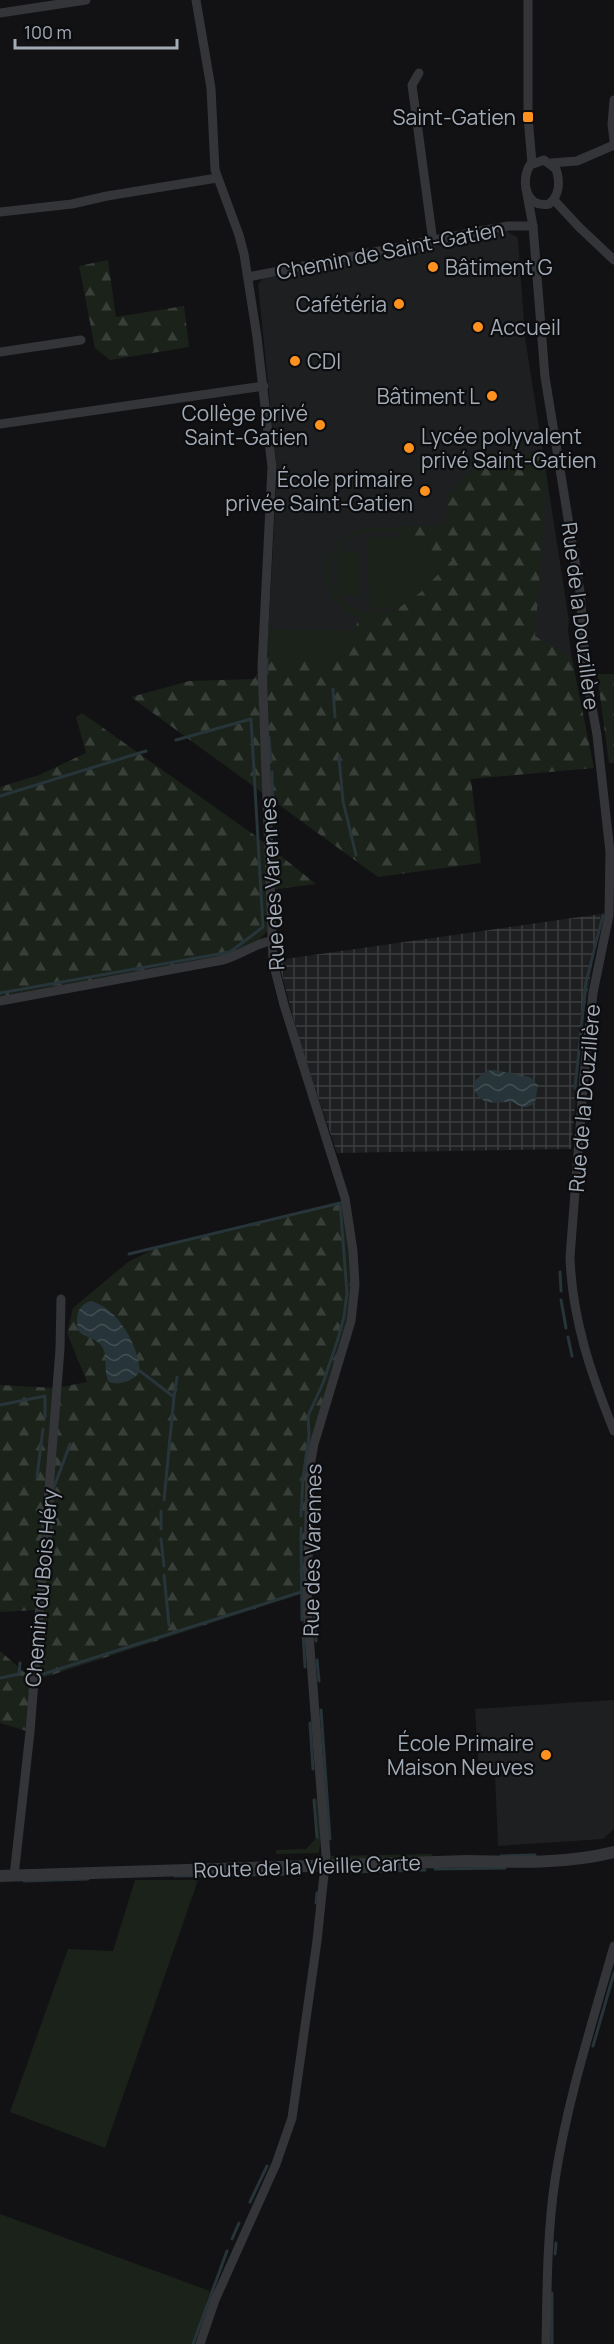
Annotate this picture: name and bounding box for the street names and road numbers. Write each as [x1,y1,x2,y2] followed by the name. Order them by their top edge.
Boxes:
[274,214,506,286] street label: Chemin de Saint-Gatien
[556,521,606,711] street label: Rue de la Douzillère
[253,797,291,971] street label: Rue des Varennes
[562,1003,606,1193] street label: Rue de la Douzillère
[296,1463,328,1637] street label: Rue des Varennes
[18,1488,64,1688] street label: Chemin du Bois Héry
[193,1848,421,1884] street label: Route de la Vieille Carte

